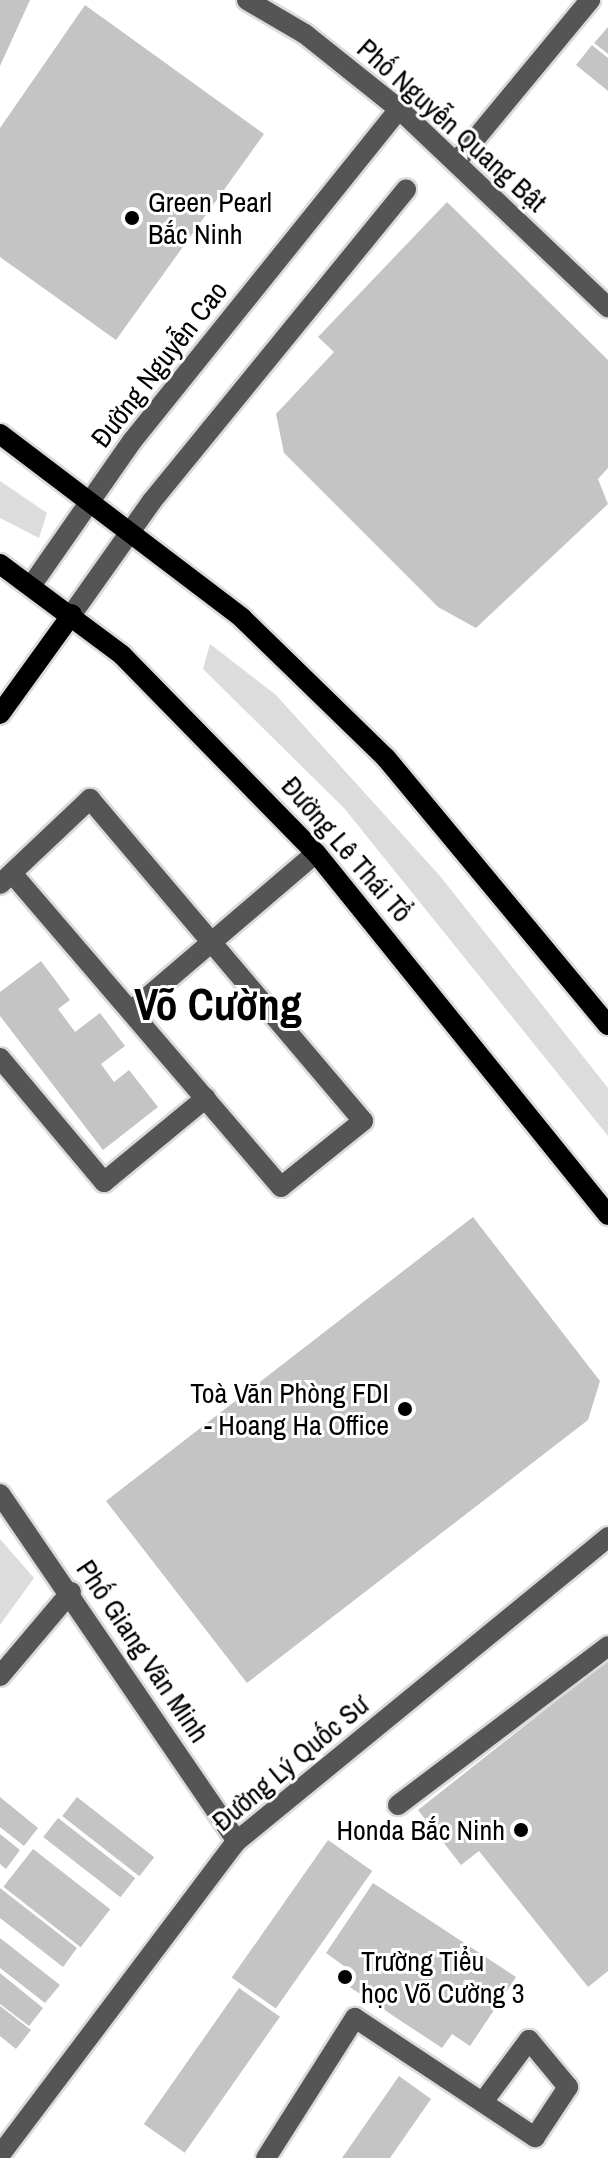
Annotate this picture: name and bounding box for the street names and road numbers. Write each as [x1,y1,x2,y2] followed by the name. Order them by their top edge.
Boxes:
[351,31,553,219] street label: Phố Nguyễn Quang Bật
[84,274,234,454] street label: Đường Nguyễn Cao
[274,769,420,929] street label: Đường Lê Thái Tổ
[70,1553,216,1749] street label: Phố Giang Văn Minh
[205,1688,375,1838] street label: Đường Lý Quốc Sư

